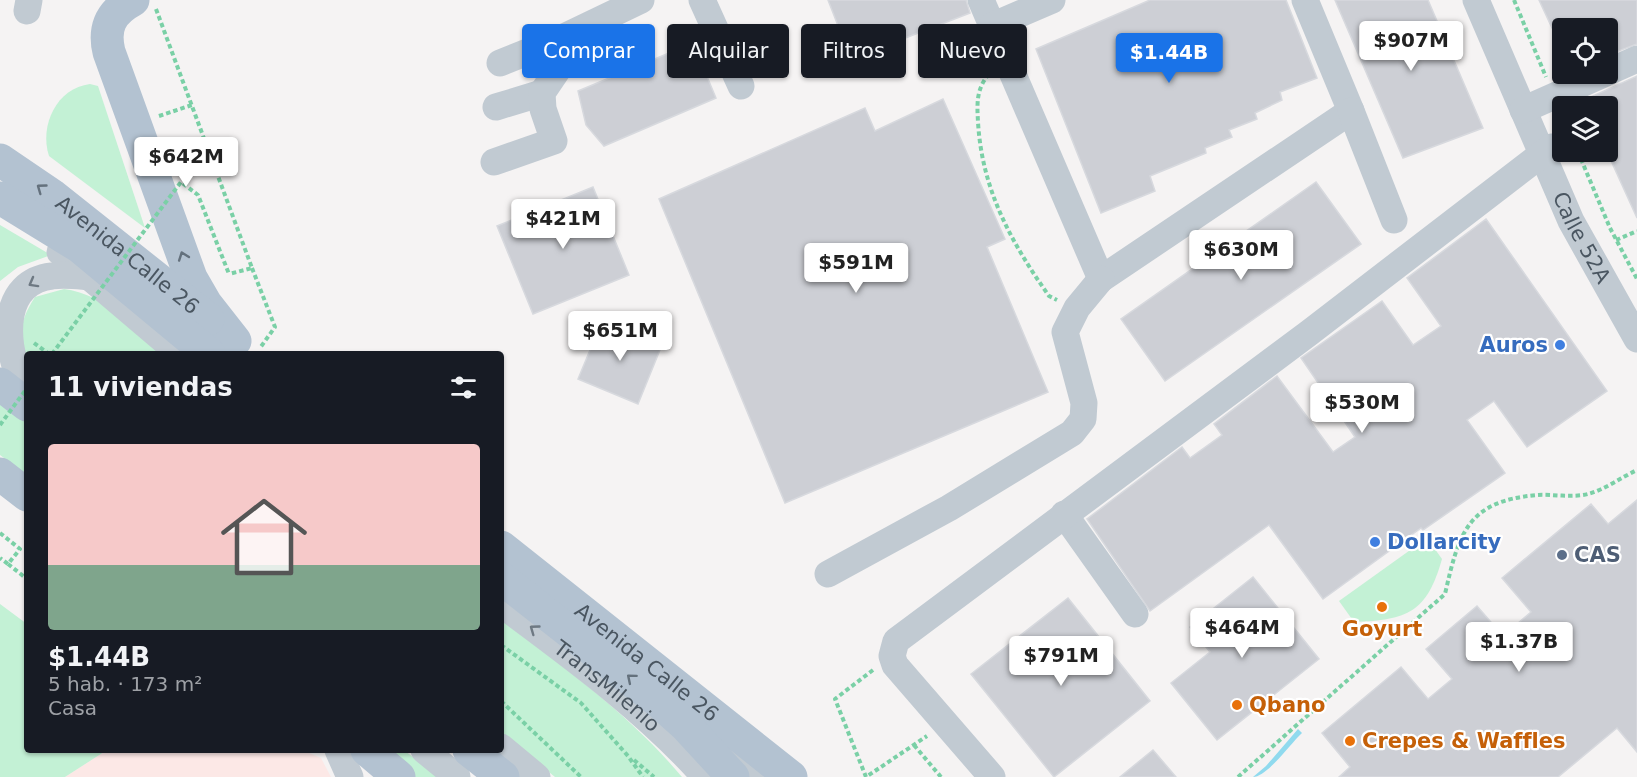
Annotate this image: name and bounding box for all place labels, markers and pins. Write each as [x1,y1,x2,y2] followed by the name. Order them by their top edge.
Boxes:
[1369,21,1453,72] pin: $907M
[1120,33,1218,84] pin: $1.44B
[144,137,228,188] pin: $642M
[521,199,605,250] pin: $421M
[1199,230,1283,281] pin: $630M
[814,243,898,294] pin: $591M
[578,311,662,362] pin: $651M
[1480,333,1548,357] place label: Auros
[1553,338,1567,352] marker: Auros
[1320,383,1404,434] pin: $530M
[1387,530,1501,554] place label: Dollarcity
[1368,535,1382,549] marker: Dollarcity
[1574,543,1621,567] place label: CAS
[1555,548,1569,562] marker: CAS
[1375,600,1389,614] marker: Goyurt
[1200,608,1284,659] pin: $464M
[1342,617,1422,641] place label: Goyurt
[1470,622,1568,673] pin: $1.37B
[1019,636,1103,687] pin: $791M
[1249,693,1325,717] place label: Qbano
[1230,698,1244,712] marker: Qbano
[1362,729,1566,753] place label: Crepes & Waffles
[1343,734,1357,748] marker: Crepes & Waffles

